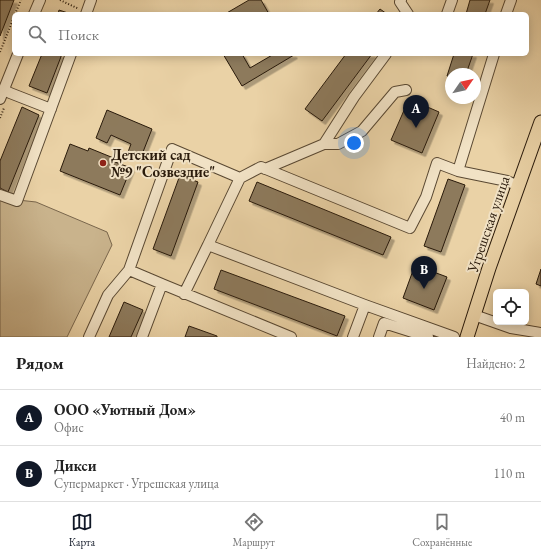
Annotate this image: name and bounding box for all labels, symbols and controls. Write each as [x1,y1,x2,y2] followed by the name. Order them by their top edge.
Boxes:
[12,12,529,56] search box
[26,23,48,45] icon: search
[58,25,99,44] text: Поиск
[445,68,481,104] north arrow
[403,95,429,128] pin: A
[344,133,364,153] your location
[111,145,215,181] place label: Детский сад №9 "Созвездие"
[98,158,108,168] marker: Детский сад №9 "Созвездие"
[462,173,513,276] street label: Угрешская улица
[411,256,437,289] pin: B
[493,289,529,325] map controls
[493,289,529,325] button: locate
[16,352,64,374] text: Рядом
[466,355,525,372] text: Найдено: 2
[54,400,196,419] text: ООО «Уютный Дом»
[24,409,34,426] text: A
[500,409,525,426] text: 40 m
[54,419,84,436] text: Офис
[54,456,97,475] text: Дикси
[25,465,33,482] text: B
[494,465,525,482] text: 110 m
[54,475,219,492] text: Супермаркет · Угрешская улица
[69,511,95,549] tab: Карта
[233,511,275,549] tab: Маршрут
[412,511,472,549] tab: Сохранённые

